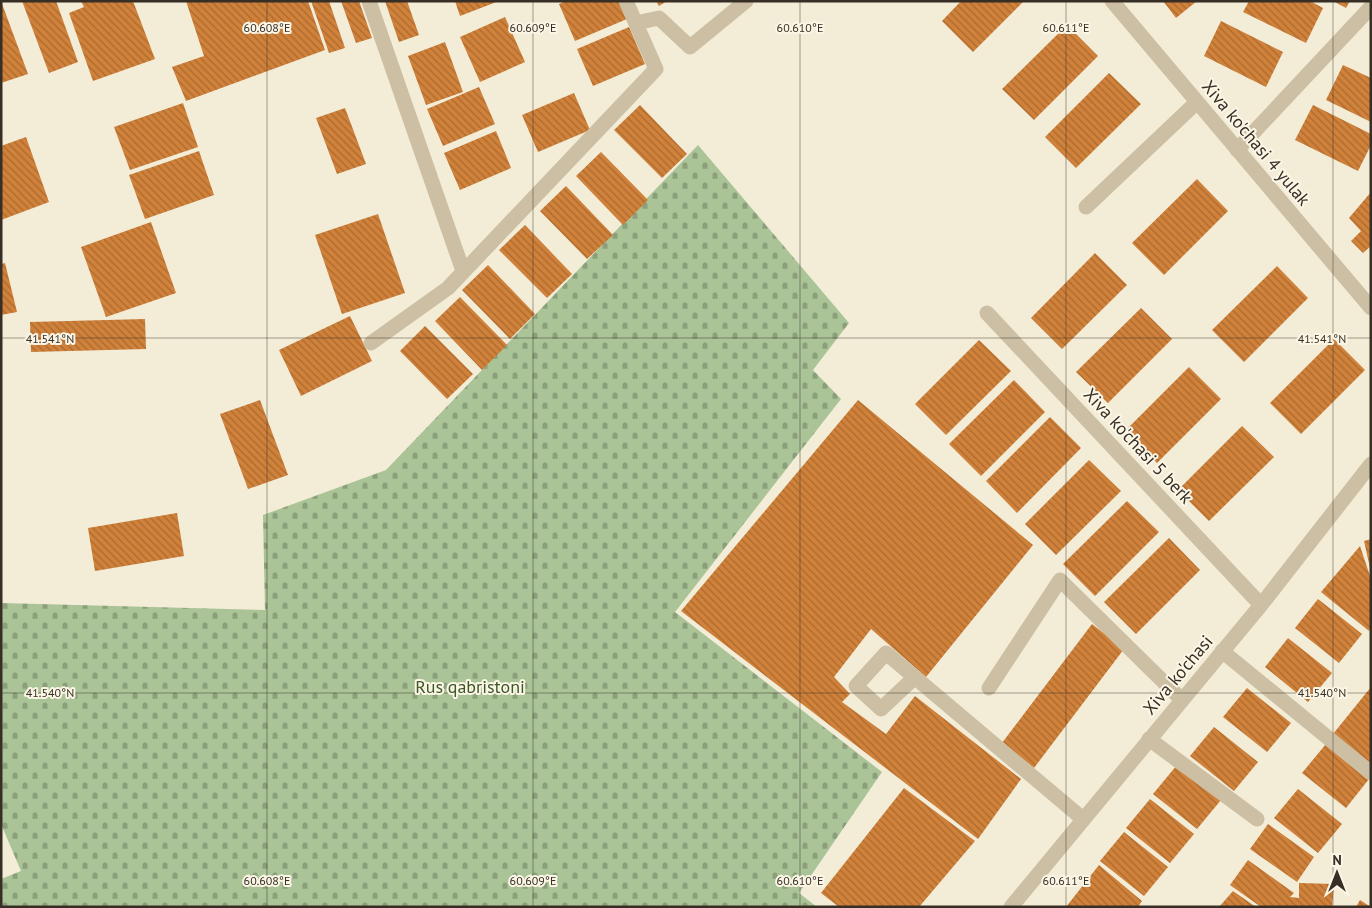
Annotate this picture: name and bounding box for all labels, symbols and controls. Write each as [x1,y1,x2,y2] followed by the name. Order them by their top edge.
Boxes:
[244,20,290,35] text: 60.608°E
[510,20,556,35] text: 60.609°E
[777,20,823,35] text: 60.610°E
[1043,20,1089,35] text: 60.611°E
[1197,75,1316,210] street label: Xiva ko'chasi 4 yulak
[26,331,74,346] text: 41.541°N
[1298,331,1346,346] text: 41.541°N
[1079,383,1198,509] street label: Xiva ko'chasi 5 berk
[1138,630,1218,719] street label: Xiva ko'chasi
[415,675,525,698] park label: Rus qabristoni
[26,685,74,700] text: 41.540°N
[1298,685,1346,700] text: 41.540°N
[1312,848,1362,898] north arrow
[1332,851,1342,869] text: N
[244,873,290,888] text: 60.608°E
[510,873,556,888] text: 60.609°E
[777,873,823,888] text: 60.610°E
[1043,873,1089,888] text: 60.611°E

